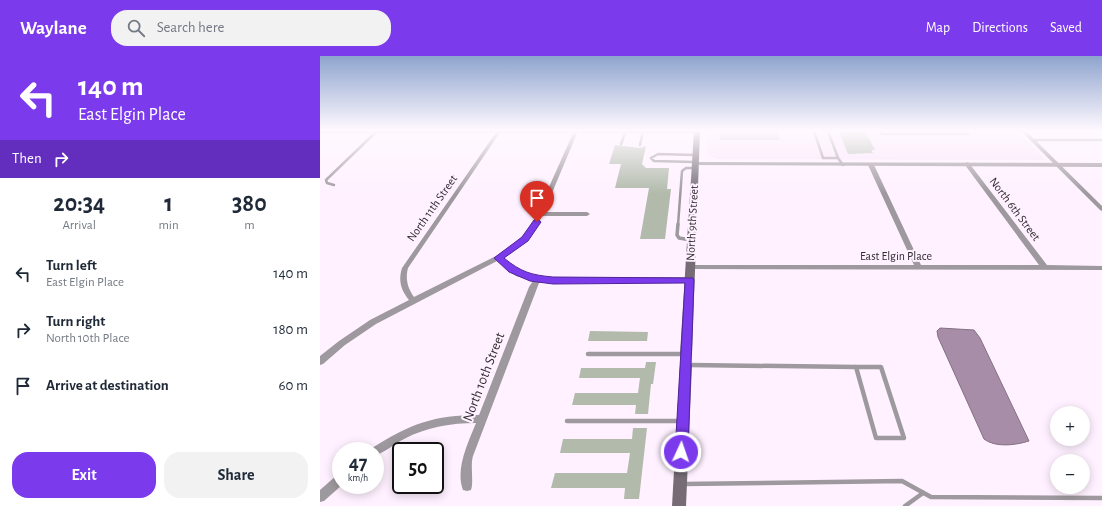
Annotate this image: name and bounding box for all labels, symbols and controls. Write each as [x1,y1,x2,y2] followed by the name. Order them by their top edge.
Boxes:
[111,10,391,46] search box
[125,17,147,39] icon: search
[20,19,87,38] text: Waylane
[157,20,224,35] text: Search here
[926,21,950,35] text: Map
[972,21,1028,35] text: Directions
[1050,21,1082,35] text: Saved
[12,72,64,124] icon: left
[78,73,144,101] text: 140 m
[78,106,186,124] text: East Elgin Place
[50,148,72,170] icon: right
[12,151,42,166] text: Then
[405,172,459,243] street label: North 11th Street
[987,175,1043,243] street label: North 6th Street
[520,181,554,222] pin
[684,185,700,261] street label: North 9th Street
[526,187,548,209] icon: arrive
[53,192,105,216] text: 20:34
[164,192,173,216] text: 1
[232,192,267,216] text: 380
[62,219,96,232] text: Arrival
[158,219,179,232] text: min
[244,219,255,232] text: m
[860,250,932,262] street label: East Elgin Place
[46,258,97,273] text: Turn left
[12,263,34,285] icon: left
[273,266,308,281] text: 140 m
[46,276,124,289] text: East Elgin Place
[46,314,105,329] text: Turn right
[12,319,34,341] icon: right
[273,322,308,337] text: 180 m
[461,330,508,423] street label: North 10th Street
[46,332,129,345] text: North 10th Place
[12,375,34,397] icon: arrive
[46,378,169,393] text: Arrive at destination
[279,378,308,393] text: 60 m
[1050,406,1090,494] map controls
[1050,406,1090,446] button: +
[660,431,702,473] position arrow
[392,442,444,494] speed limit sign: 50
[12,452,156,498] button: Exit
[164,452,308,498] button: Share
[349,453,367,473] text: 47
[1050,454,1090,494] button: −
[348,473,368,483] text: km/h

